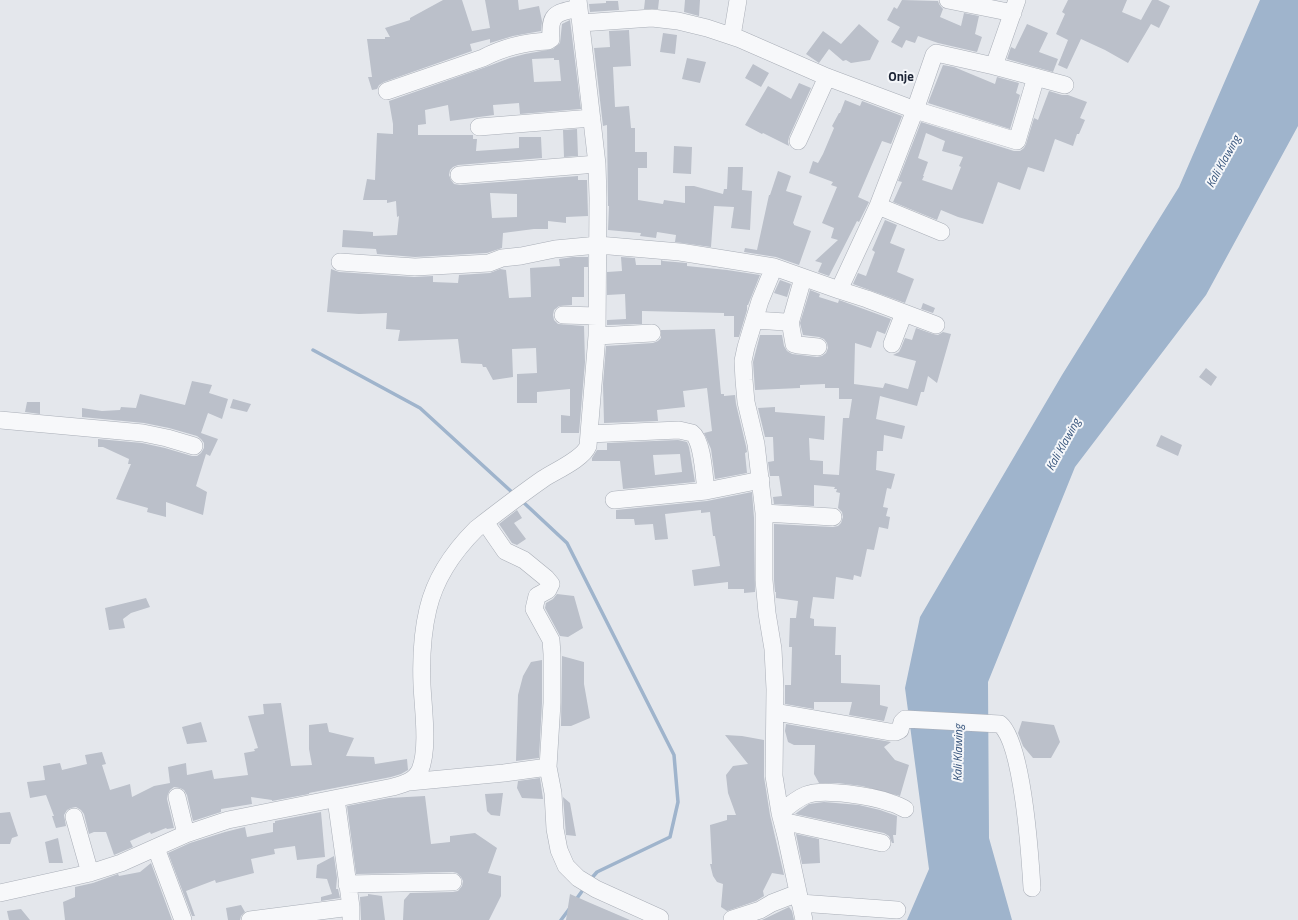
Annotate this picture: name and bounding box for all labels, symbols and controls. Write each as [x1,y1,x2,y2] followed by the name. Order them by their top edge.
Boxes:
[888,70,914,86] district label: Onje
[1204,133,1244,191] water label: Kali Klawing
[1044,416,1084,474] water label: Kali Klawing
[951,724,967,782] water label: Kali Klawing

